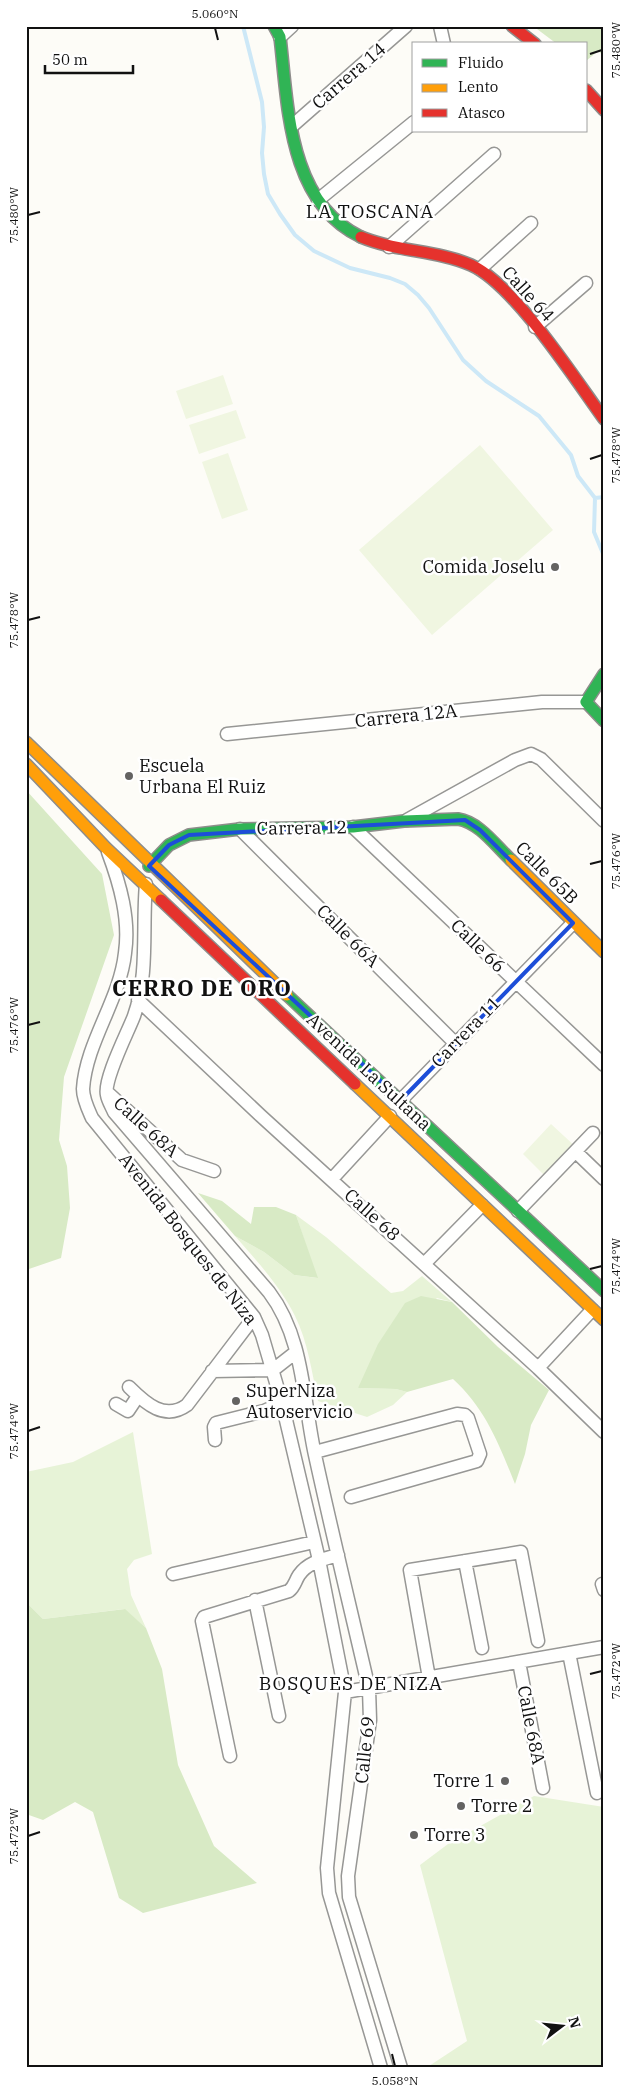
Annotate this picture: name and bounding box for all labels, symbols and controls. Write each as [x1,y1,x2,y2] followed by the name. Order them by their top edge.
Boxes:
[192,6,238,21] text: 5.060°N
[608,21,623,78] text: 75.480°W
[307,37,390,114] street label: Carrera 14
[45,42,132,74] scale bar
[412,42,588,132] legend
[52,50,88,69] text: 50 m
[458,53,503,72] text: Fluido
[458,77,498,96] text: Lento
[458,103,505,122] text: Atasco
[6,186,21,243] text: 75.480°W
[306,199,434,223] district label: LA TOSCANA
[497,261,560,326] street label: Calle 64
[608,426,623,483] text: 75.478°W
[422,555,545,578] place label: Comida Joselu
[549,561,561,573] marker: Comida Joselu
[6,591,21,648] text: 75.478°W
[354,699,459,732] street label: Carrera 12A
[139,754,266,798] place label: Escuela Urbana El Ruiz
[123,770,135,782] marker: Escuela Urbana El Ruiz
[257,815,347,840] street label: Carrera 12
[608,832,623,889] text: 75.476°W
[511,836,584,909] street label: Calle 65B
[312,899,385,972] street label: Calle 66A
[446,914,511,977] street label: Calle 66
[112,973,292,1002] district label: CERRO DE ORO
[426,991,505,1072] street label: Carrera 11
[6,996,21,1053] text: 75.476°W
[302,1008,437,1136] street label: Avenida La Sultana
[109,1091,184,1162] street label: Calle 68A
[114,1148,263,1329] street label: Avenida Bosques de Niza
[340,1183,405,1246] street label: Calle 68
[608,1237,623,1294] text: 75.474°W
[246,1379,353,1423] place label: SuperNiza Autoservicio
[230,1395,242,1407] marker: SuperNiza Autoservicio
[6,1402,21,1459] text: 75.474°W
[608,1642,623,1699] text: 75.472°W
[259,1671,443,1695] district label: BOSQUES DE NIZA
[513,1683,551,1767] street label: Calle 68A
[350,1715,379,1785] street label: Calle 69
[433,1769,495,1792] place label: Torre 1
[499,1775,511,1787] marker: Torre 1
[471,1794,533,1817] place label: Torre 2
[455,1800,467,1812] marker: Torre 2
[6,1807,21,1864] text: 75.472°W
[424,1823,486,1846] place label: Torre 3
[408,1829,420,1841] marker: Torre 3
[538,2002,588,2052] north arrow
[564,2015,585,2030] text: N
[372,2073,418,2088] text: 5.058°N

